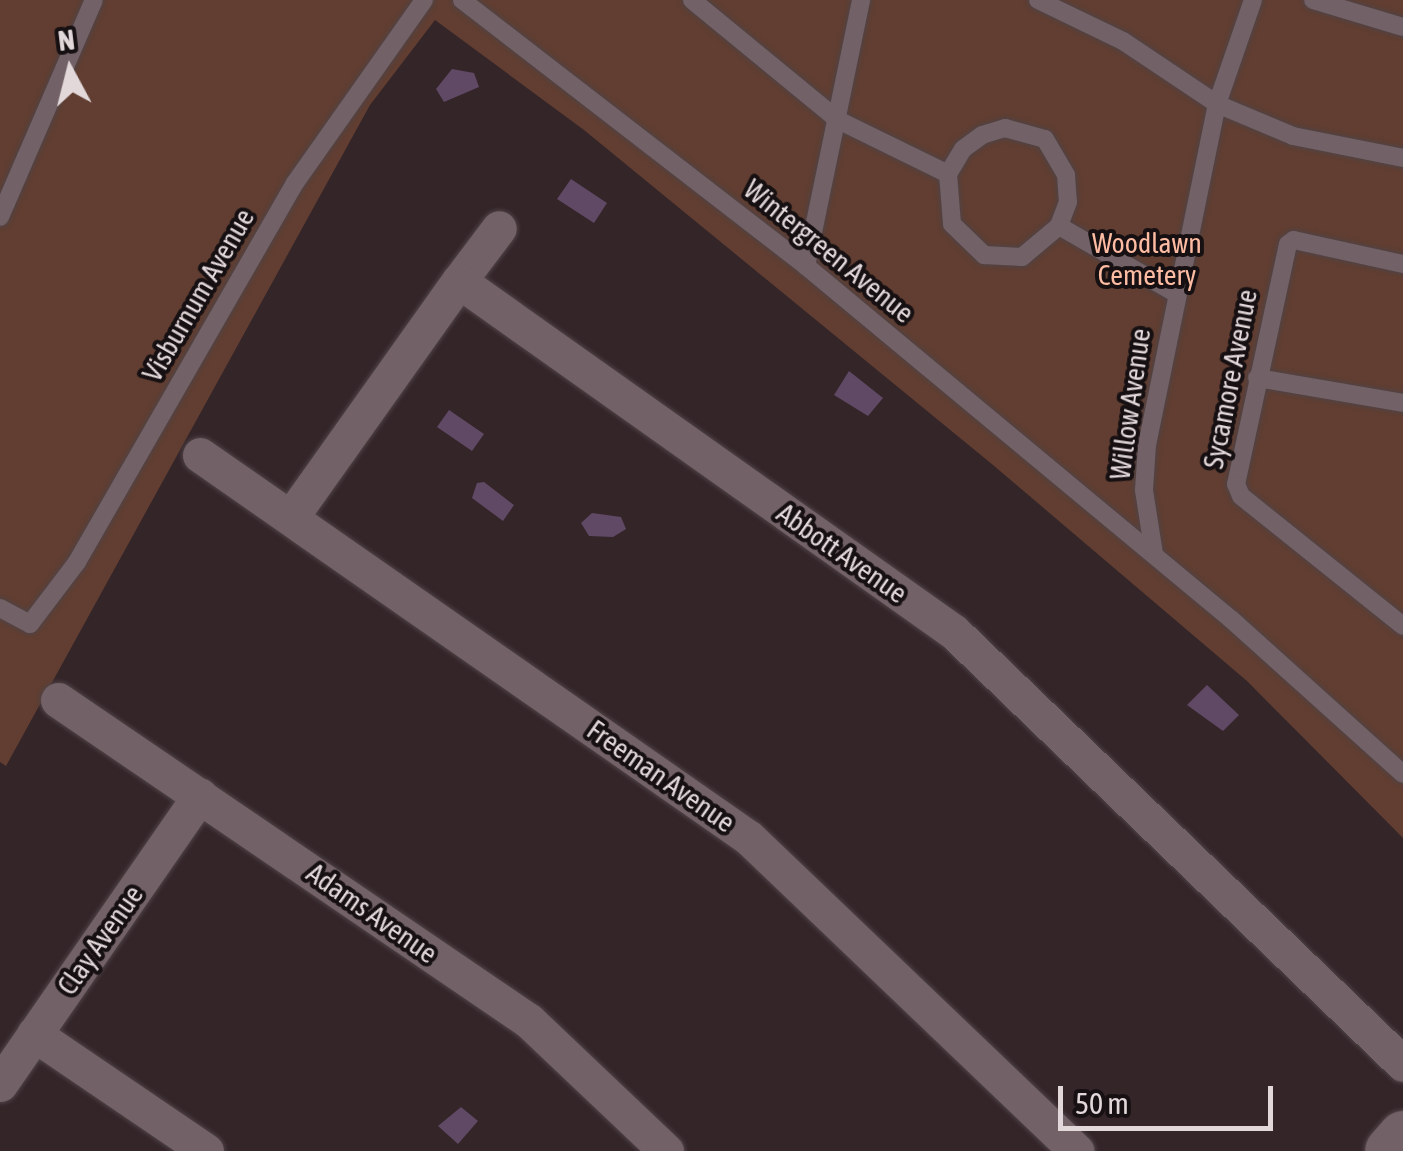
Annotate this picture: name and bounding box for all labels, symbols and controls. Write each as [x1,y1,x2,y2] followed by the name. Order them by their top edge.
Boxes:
[20,20,120,120] north arrow
[56,23,76,57] text: N
[737,172,921,330] street label: Wintergreen Avenue
[135,203,261,387] street label: Visburnum Avenue
[1092,226,1202,292] park label: Woodlawn Cemetery
[1196,287,1264,471] street label: Sycamore Avenue
[1103,326,1157,482] street label: Willow Avenue
[771,496,913,610] street label: Abbott Avenue
[581,713,741,839] street label: Freeman Avenue
[300,856,444,970] street label: Adams Avenue
[50,879,150,1001] street label: Clay Avenue
[1063,1066,1278,1128] scale bar
[1075,1086,1129,1120] text: 50 m

